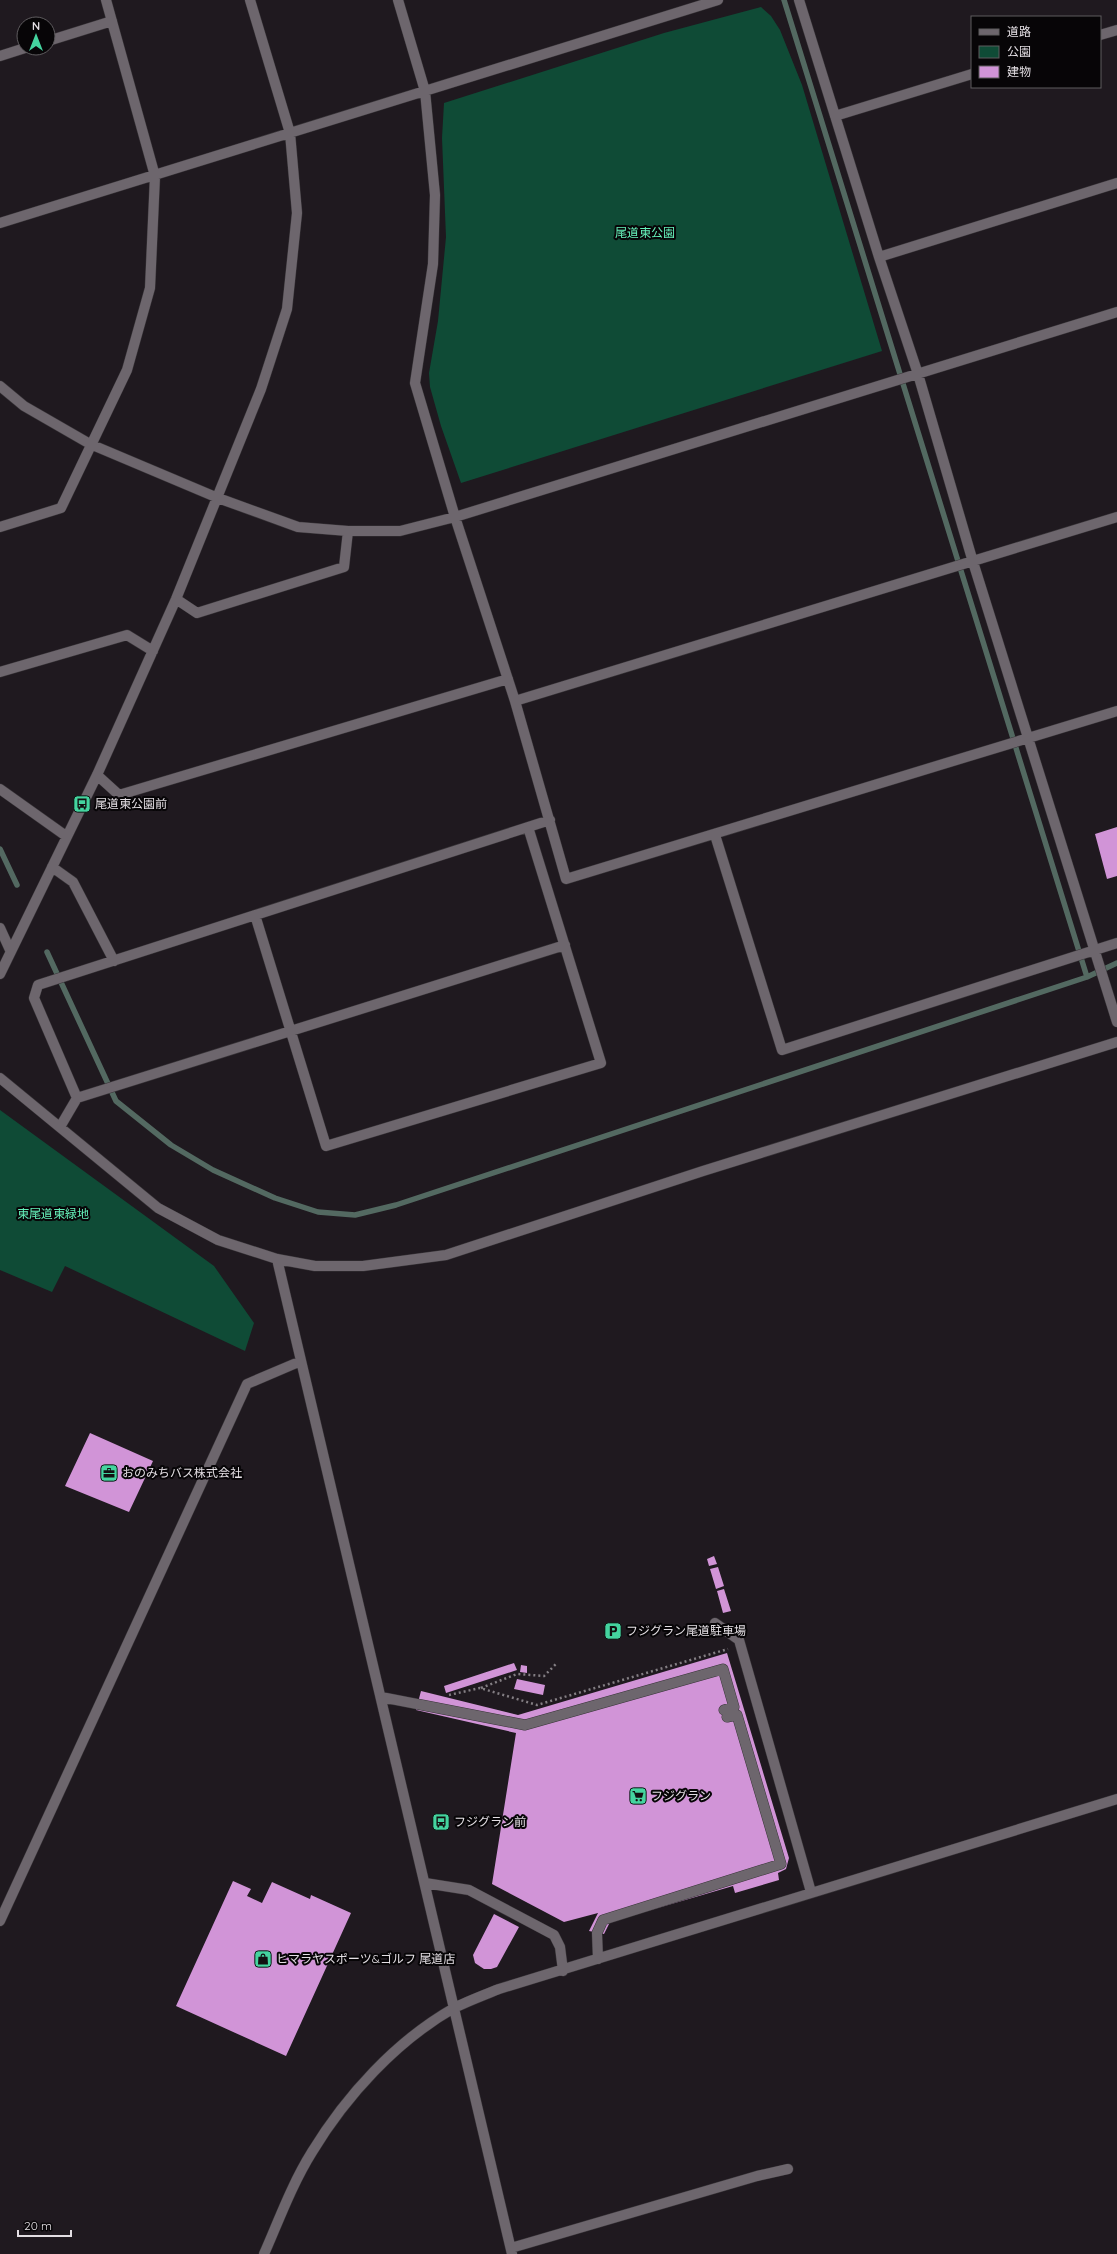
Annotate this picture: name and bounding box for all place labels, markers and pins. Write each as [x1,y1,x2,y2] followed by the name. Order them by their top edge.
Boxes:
[72,794,92,814] bus stop icon: 尾道東公園前
[95,796,167,811] place label: 尾道東公園前
[99,1463,119,1483] office icon: おのみちバス株式会社
[122,1465,242,1480] place label: おのみちバス株式会社
[603,1621,623,1641] parking icon: フジグラン尾道駐車場
[626,1623,746,1638] place label: フジグラン尾道駐車場
[628,1786,648,1806] supermarket icon: フジグラン
[651,1788,711,1803] place label: フジグラン
[431,1812,451,1832] bus stop icon: フジグラン前
[454,1814,526,1829] place label: フジグラン前
[253,1949,273,1969] shop icon: ヒマラヤスポーツ&ゴルフ 尾道店
[276,1951,455,1966] place label: ヒマラヤスポーツ&ゴルフ 尾道店

